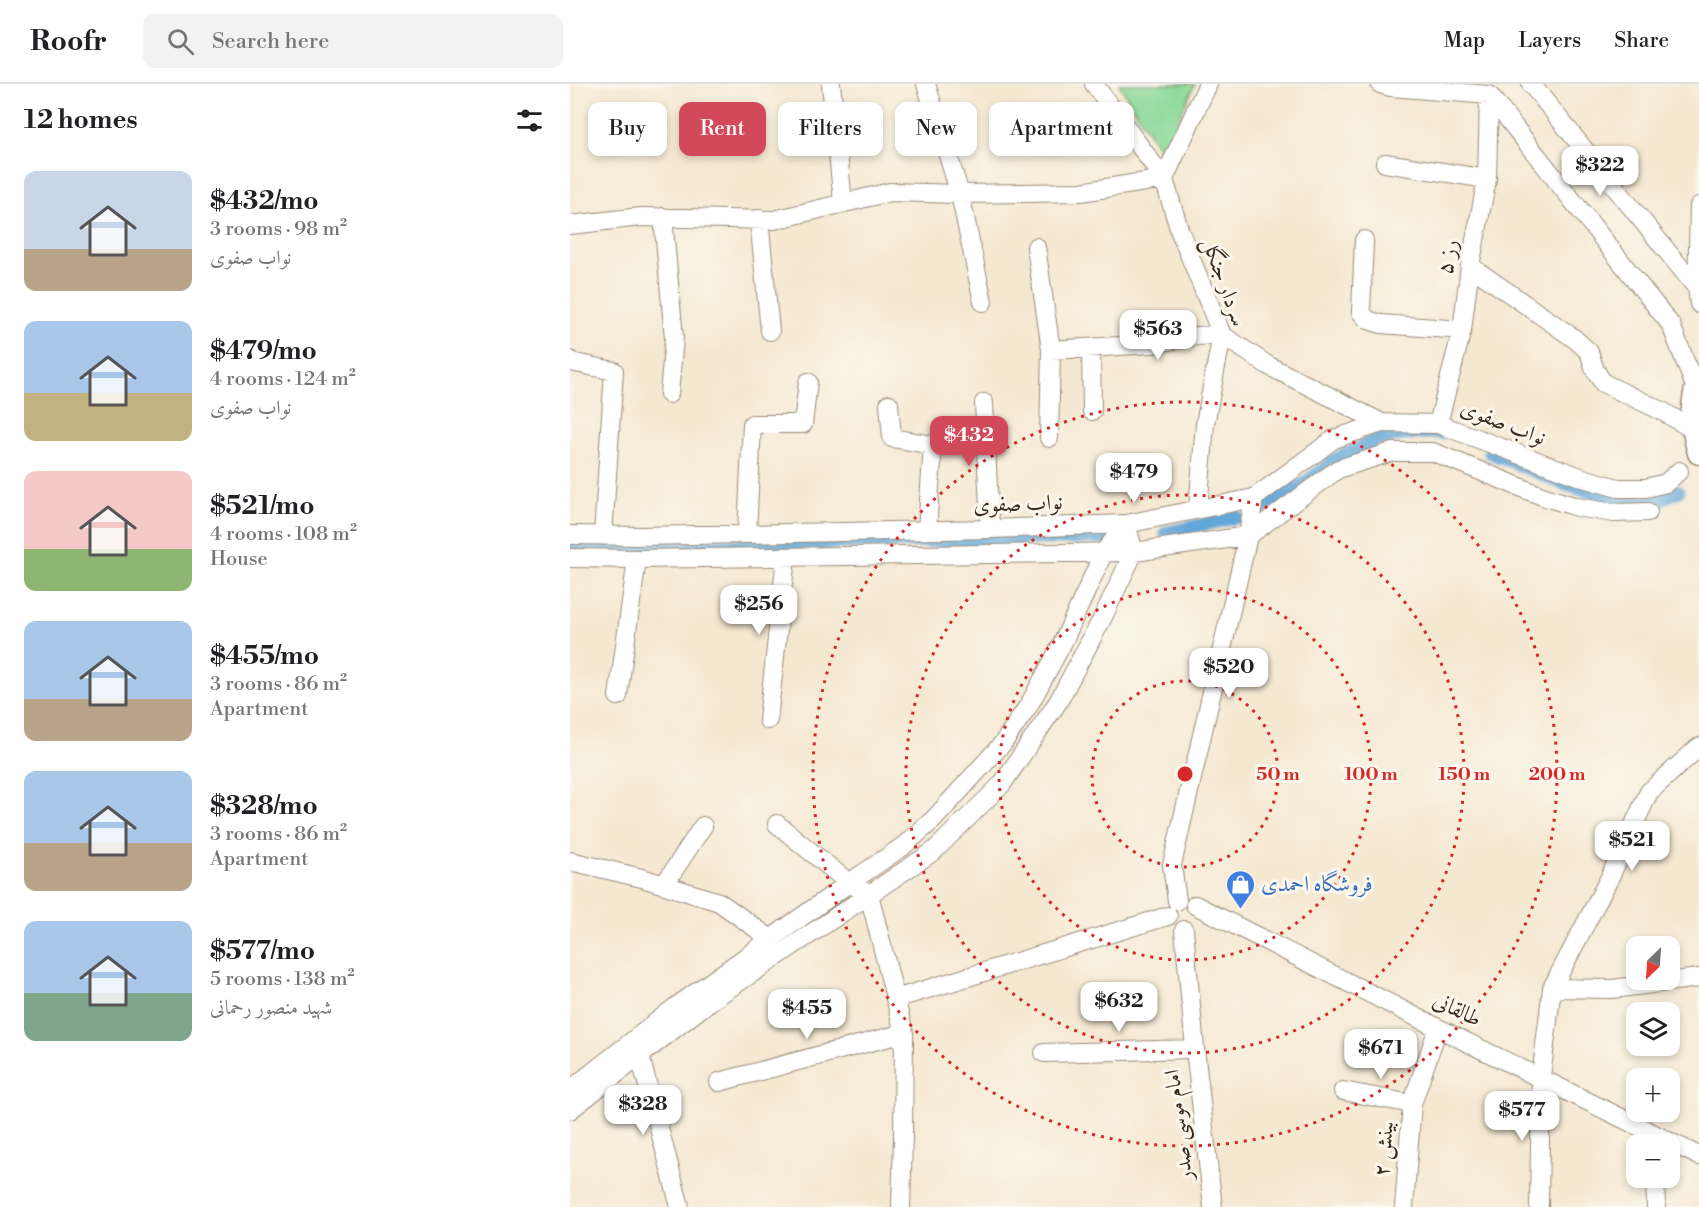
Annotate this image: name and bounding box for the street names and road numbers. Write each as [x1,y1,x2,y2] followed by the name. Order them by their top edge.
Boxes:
[1195,234,1253,330] street label: سردار جنگل
[1432,237,1464,277] street label: رز ۵
[1456,394,1550,452] street label: نواب صفوی
[973,489,1063,519] street label: نواب صفوی
[1428,987,1486,1033] street label: طالقانی
[1159,1067,1204,1184] street label: امام موسی صدر
[1368,1120,1401,1178] street label: بینش ۲

